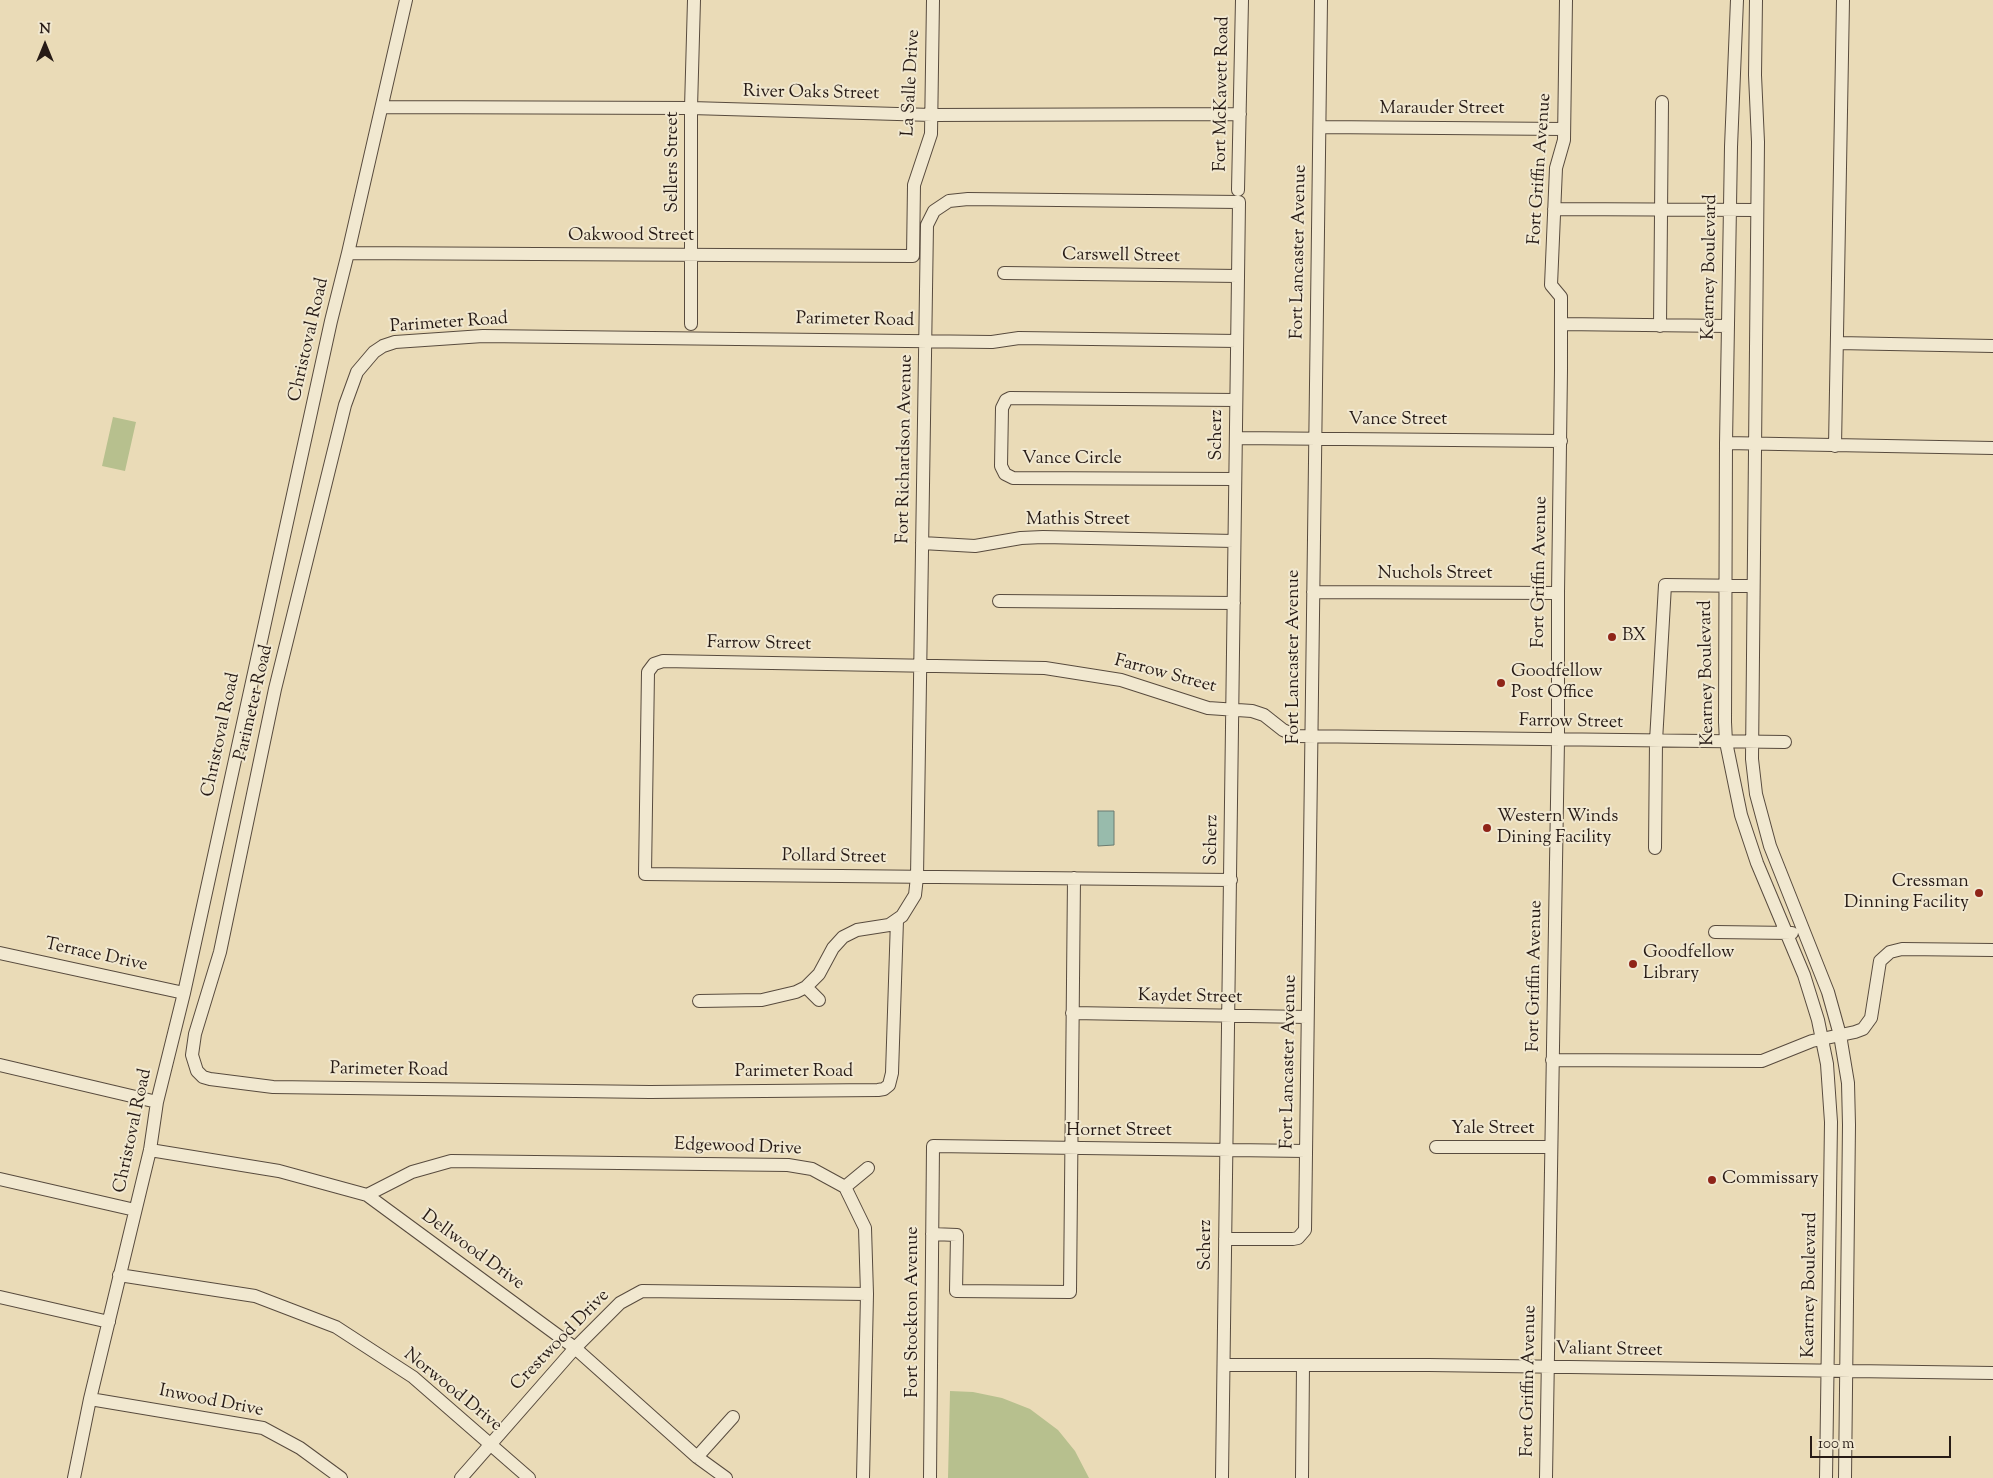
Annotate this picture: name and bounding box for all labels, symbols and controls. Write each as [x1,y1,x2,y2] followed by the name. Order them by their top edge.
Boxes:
[1211,16,1235,172] street label: Fort McKavett Road
[20,20,70,70] north arrow
[39,20,51,40] text: N
[898,29,926,137] street label: La Salle Drive
[742,82,880,106] street label: River Oaks Street
[1525,92,1557,246] street label: Fort Griffin Avenue
[1379,99,1505,121] street label: Marauder Street
[663,111,685,213] street label: Sellers Street
[1288,164,1312,340] street label: Fort Lancaster Avenue
[1699,194,1723,340] street label: Kearney Boulevard
[568,226,694,248] street label: Oakwood Street
[1062,245,1180,269] street label: Carswell Street
[285,276,335,404] street label: Christoval Road
[389,309,509,339] street label: Parimeter Road
[796,309,914,333] street label: Parimeter Road
[894,354,918,544] street label: Fort Richardson Avenue
[1207,409,1229,461] street label: Scherz
[1348,410,1448,432] street label: Vance Street
[1022,449,1122,471] street label: Vance Circle
[1529,496,1553,648] street label: Fort Griffin Avenue
[1026,510,1130,532] street label: Mathis Street
[1377,564,1493,586] street label: Nuchols Street
[1284,570,1306,744] street label: Fort Lancaster Avenue
[1696,600,1720,746] street label: Kearney Boulevard
[1622,626,1646,648] place label: BX
[1606,631,1618,643] marker: BX
[707,633,811,657] street label: Farrow Street
[231,643,279,763] street label: Parimeter Road
[1112,651,1218,699] street label: Farrow Street
[1511,662,1602,704] place label: Goodfellow Post Office
[198,671,246,799] street label: Christoval Road
[1495,677,1507,689] marker: Goodfellow Post Office
[1519,711,1623,735] street label: Farrow Street
[1497,807,1618,850] place label: Western Winds Dining Facility
[1202,814,1224,866] street label: Scherz
[1481,822,1493,834] marker: Western Winds Dining Facility
[782,846,886,870] street label: Pollard Street
[1844,872,1969,914] place label: Cressman Dinning Facility
[1973,887,1985,899] marker: Cressman Dinning Facility
[1524,900,1548,1052] street label: Fort Griffin Avenue
[43,935,149,977] street label: Terrace Drive
[1643,943,1734,986] place label: Goodfellow Library
[1627,958,1639,970] marker: Goodfellow Library
[1278,974,1302,1150] street label: Fort Lancaster Avenue
[1138,986,1242,1010] street label: Kaydet Street
[330,1059,448,1083] street label: Parimeter Road
[735,1062,853,1084] street label: Parimeter Road
[110,1067,158,1195] street label: Christoval Road
[1451,1119,1535,1141] street label: Yale Street
[1066,1121,1172,1143] street label: Hornet Street
[674,1135,802,1161] street label: Edgewood Drive
[1722,1169,1819,1191] place label: Commissary
[1706,1174,1718,1186] marker: Commissary
[416,1206,528,1296] street label: Dellwood Drive
[1799,1212,1823,1358] street label: Kearney Boulevard
[1196,1219,1218,1271] street label: Scherz
[903,1226,925,1398] street label: Fort Stockton Avenue
[507,1286,615,1396] street label: Crestwood Drive
[1518,1305,1542,1457] street label: Fort Griffin Avenue
[1555,1339,1663,1363] street label: Valiant Street
[398,1345,506,1437] street label: Norwood Drive
[157,1381,265,1423] street label: Inwood Drive
[1813,1426,1954,1458] scale bar
[1818,1434,1854,1455] text: 100 m

